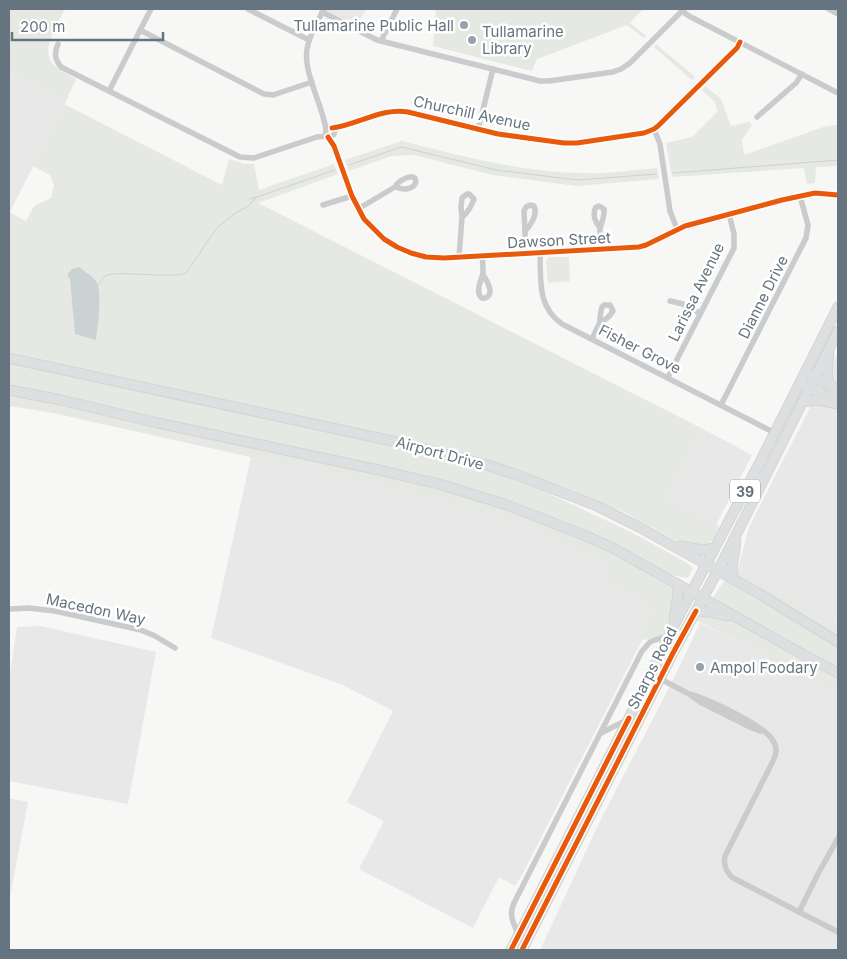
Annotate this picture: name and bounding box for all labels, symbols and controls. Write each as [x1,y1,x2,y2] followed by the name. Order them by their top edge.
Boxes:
[12,10,164,42] scale bar
[293,16,454,35] place label: Tullamarine Public Hall
[20,17,65,36] text: 200 m
[458,19,470,31] marker: Tullamarine Public Hall
[482,22,564,58] place label: Tullamarine Library
[466,34,478,46] marker: Tullamarine Library
[412,91,532,135] street label: Churchill Avenue
[507,228,611,252] street label: Dawson Street
[664,239,728,345] street label: Larissa Avenue
[734,252,792,342] street label: Dianne Drive
[596,320,684,378] street label: Fisher Grove
[394,432,486,474] street label: Airport Drive
[730,480,760,502] road number: 39
[45,589,148,629] street label: Macedon Way
[623,623,681,713] street label: Sharps Road
[710,658,818,677] place label: Ampol Foodary
[694,661,706,673] marker: Ampol Foodary

